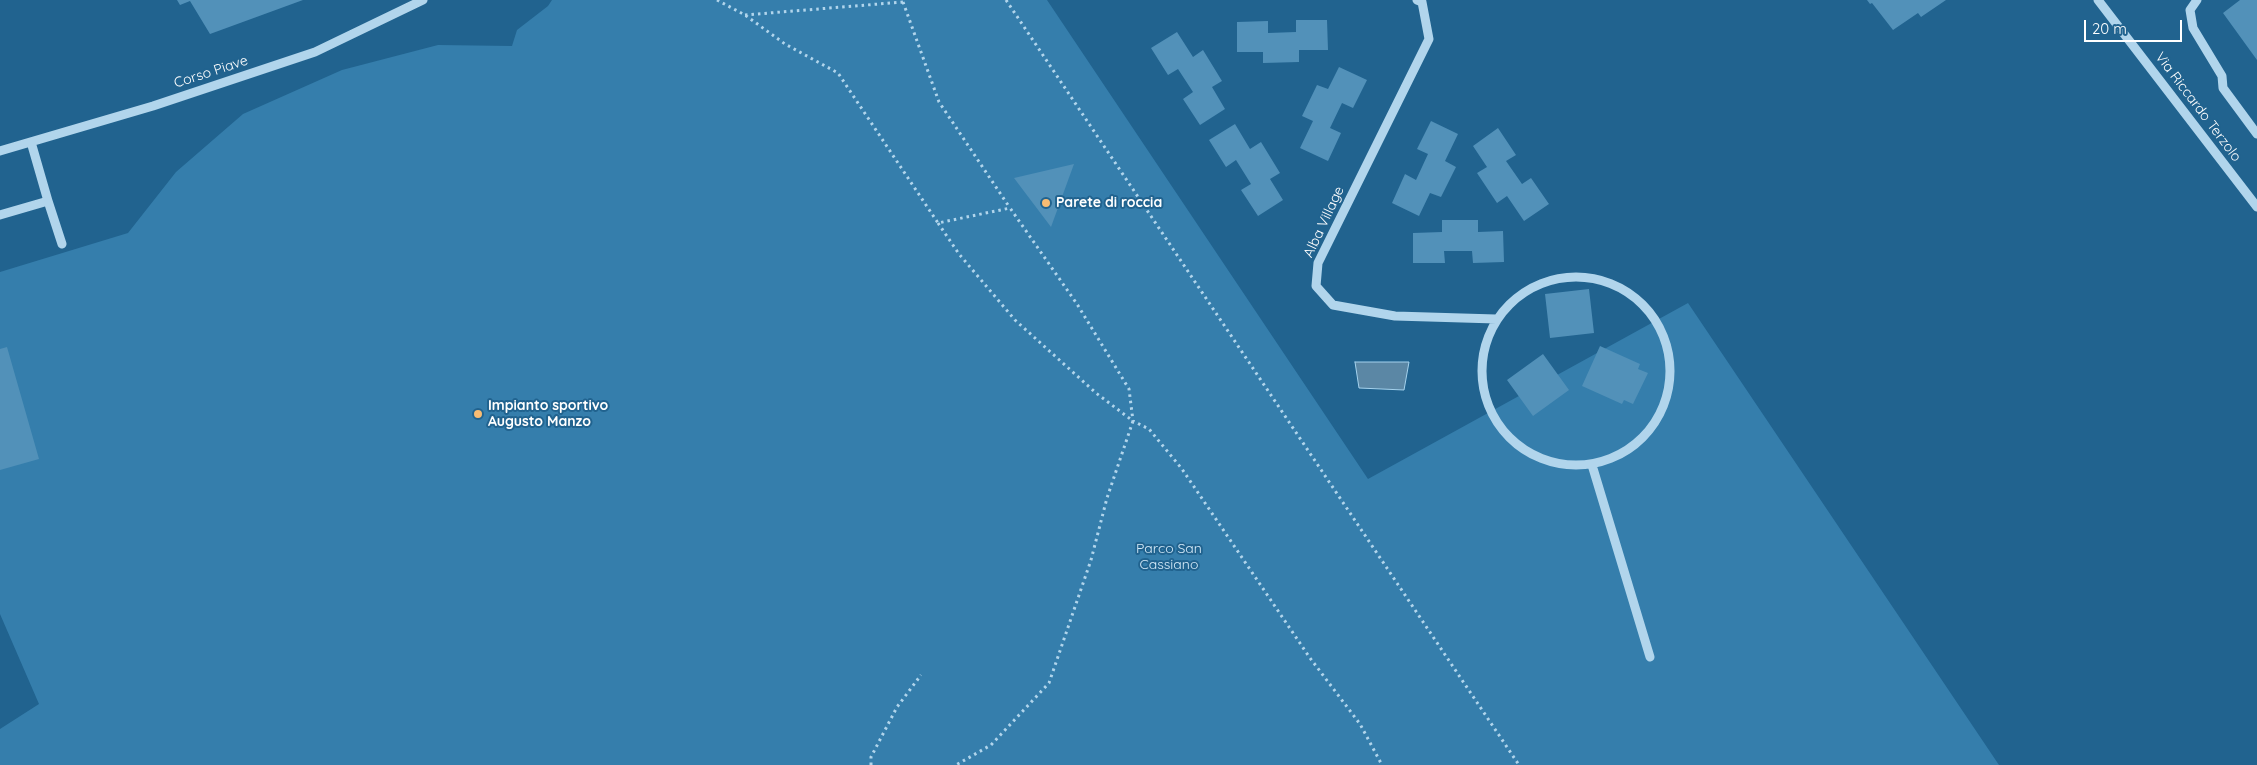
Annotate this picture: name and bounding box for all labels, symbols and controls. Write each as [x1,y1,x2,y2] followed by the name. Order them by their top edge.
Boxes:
[2087,10,2184,42] scale bar
[2092,19,2127,38] text: 20 m
[2151,49,2245,165] street label: Via Riccardo Terzolo
[172,52,250,92] street label: Corso Piave
[1300,184,1348,260] street label: Alba Village
[1056,195,1162,211] place label: Parete di roccia
[1040,197,1052,209] marker: Parete di roccia
[488,398,608,431] place label: Impianto sportivo Augusto Manzo
[472,408,484,420] marker: Impianto sportivo Augusto Manzo
[1136,541,1202,574] park label: Parco San Cassiano

